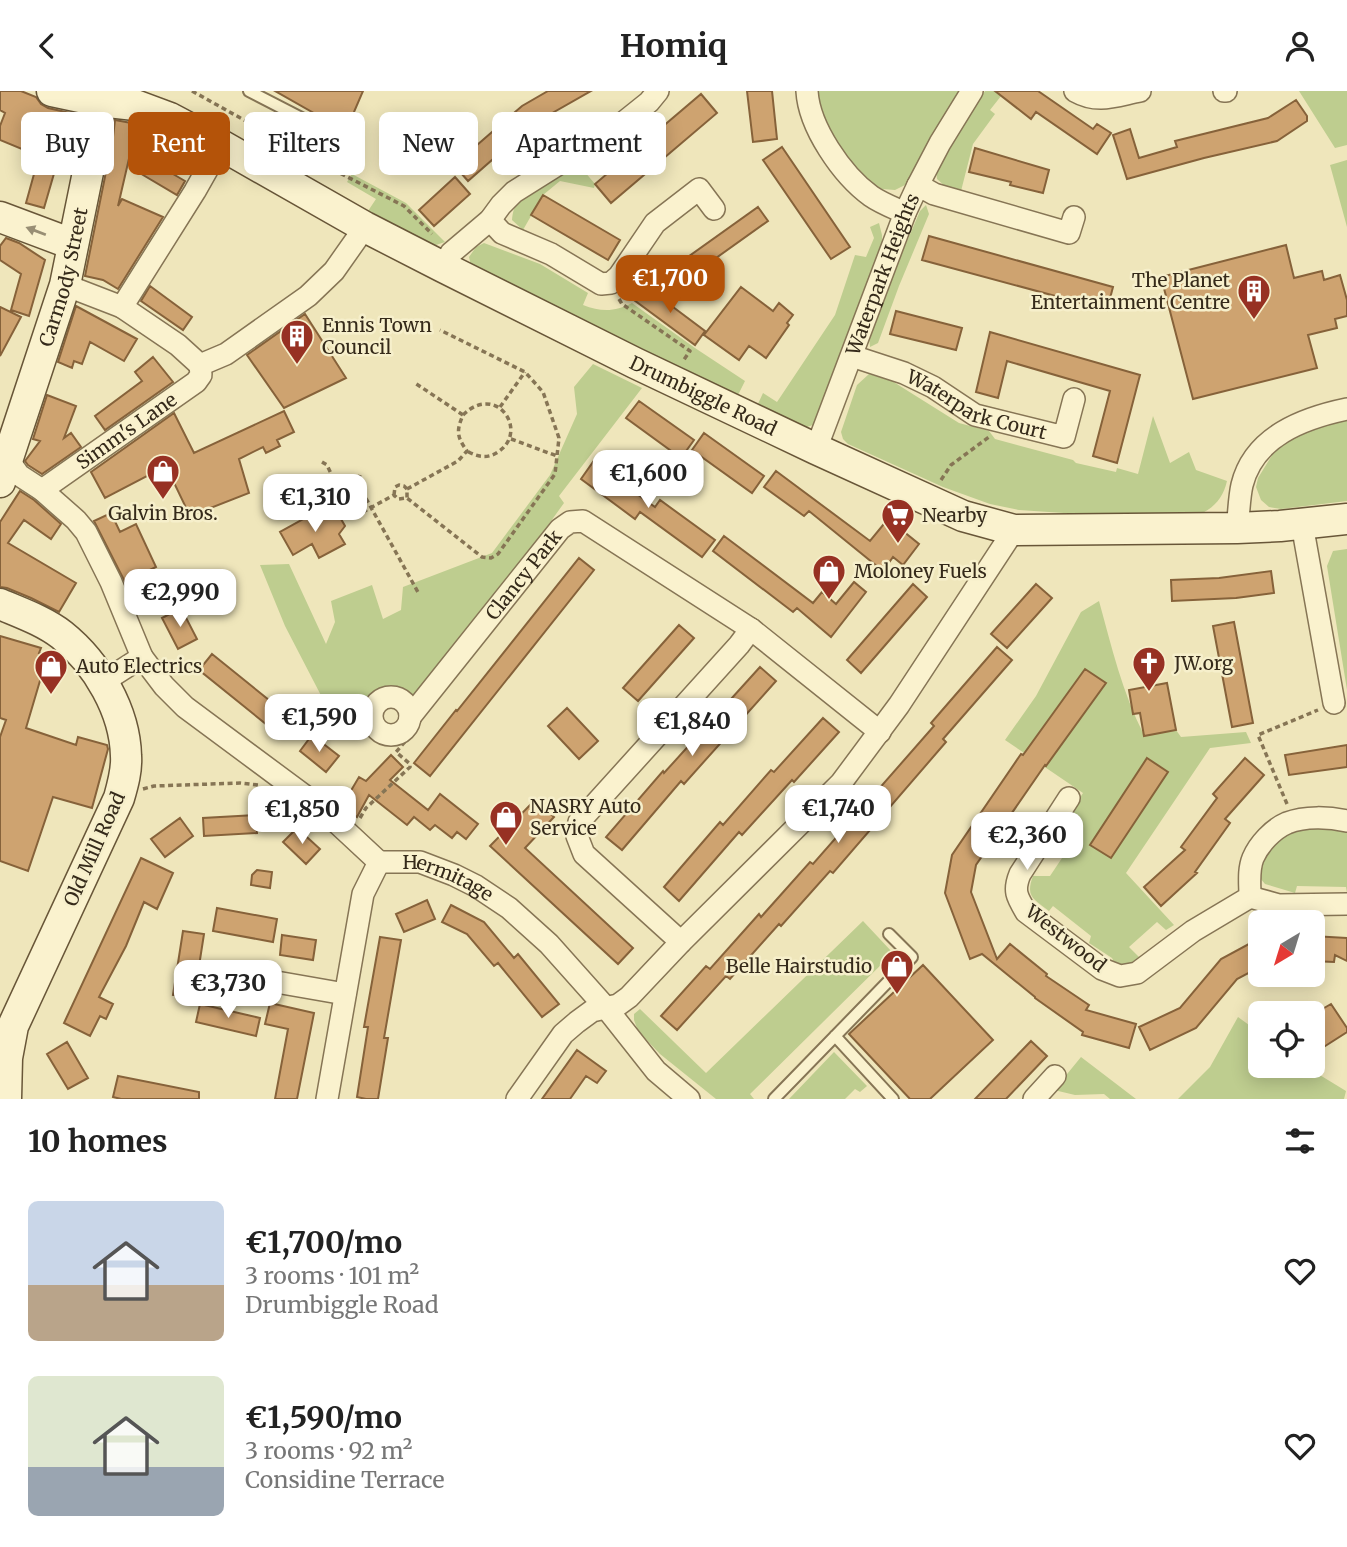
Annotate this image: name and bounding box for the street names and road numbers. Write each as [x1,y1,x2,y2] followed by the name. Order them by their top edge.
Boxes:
[840,189,925,360] street label: Waterpark Heights
[34,205,93,349] street label: Carmody Street
[626,350,781,441] street label: Drumbiggle Road
[902,364,1050,444] street label: Waterpark Court
[71,387,181,474] street label: Simm's Lane
[480,525,567,625] street label: Clancy Park
[58,788,130,910] street label: Old Mill Road
[402,850,498,906] street label: Hermitage
[1020,898,1111,977] street label: Westwood

